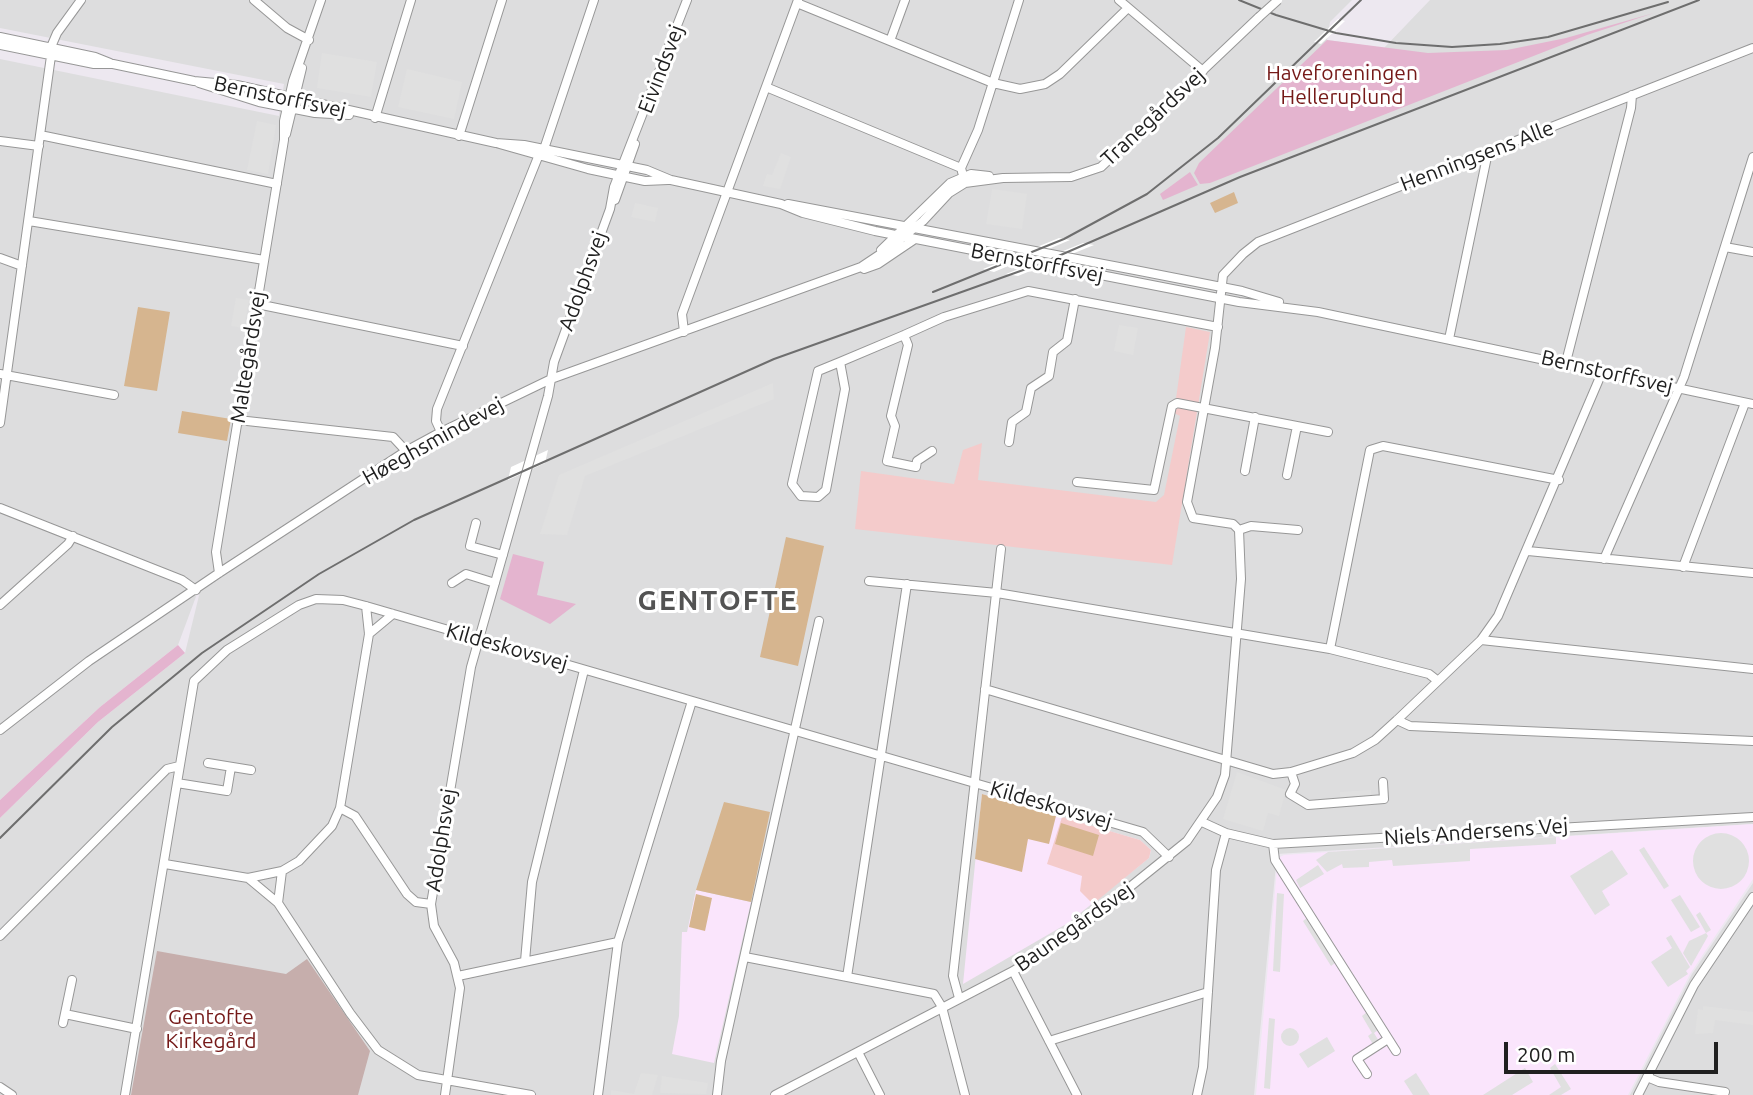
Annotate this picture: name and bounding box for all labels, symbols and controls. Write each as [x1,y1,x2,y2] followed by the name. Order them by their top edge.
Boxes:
[633,21,689,117] street label: Eivindsvej
[1266,60,1418,110] park label: Haveforeningen Helleruplund
[1096,63,1210,171] street label: Tranegårdsvej
[212,71,348,123] street label: Bernstorffsvej
[1397,115,1557,197] street label: Henningsens Alle
[553,228,613,334] street label: Adolphsvej
[969,238,1105,288] street label: Bernstorffsvej
[225,289,271,425] street label: Maltegårdsvej
[1539,345,1675,399] street label: Bernstorffsvej
[358,392,508,490] street label: Høeghsmindevej
[639,584,797,618] district label: GENTOFTE
[443,618,571,676] street label: Kildeskovsvej
[987,776,1115,834] street label: Kildeskovsvej
[420,787,462,893] street label: Adolphsvej
[1383,813,1569,851] street label: Niels Andersens Vej
[1010,877,1138,977] street label: Baunegårdsvej
[165,1004,257,1054] park label: Gentofte Kirkegård
[1508,1028,1722,1072] scale bar
[1517,1042,1575,1066] text: 200 m

